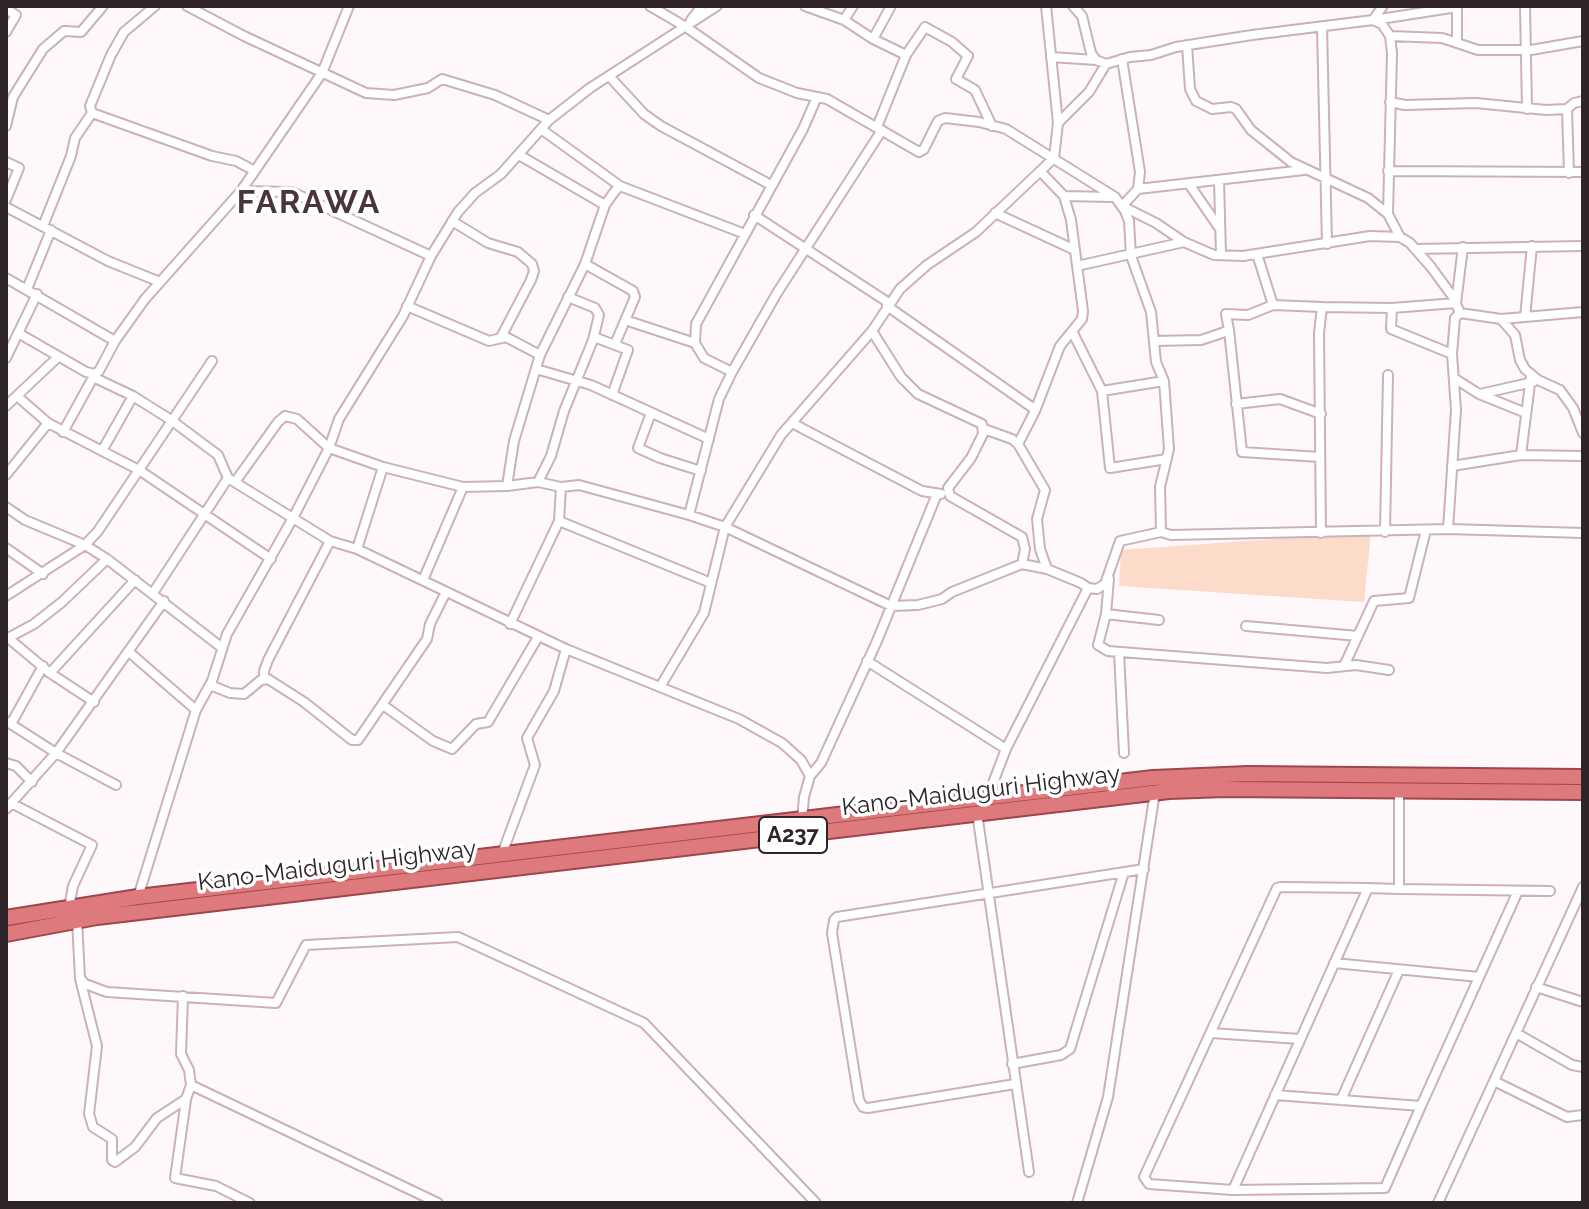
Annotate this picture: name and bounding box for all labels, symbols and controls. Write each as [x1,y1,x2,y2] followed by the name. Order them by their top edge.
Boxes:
[237,184,381,222] district label: FARAWA
[840,760,1122,822] street label: Kano-Maiduguri Highway
[759,817,827,853] road number: A237
[196,835,478,897] street label: Kano-Maiduguri Highway

